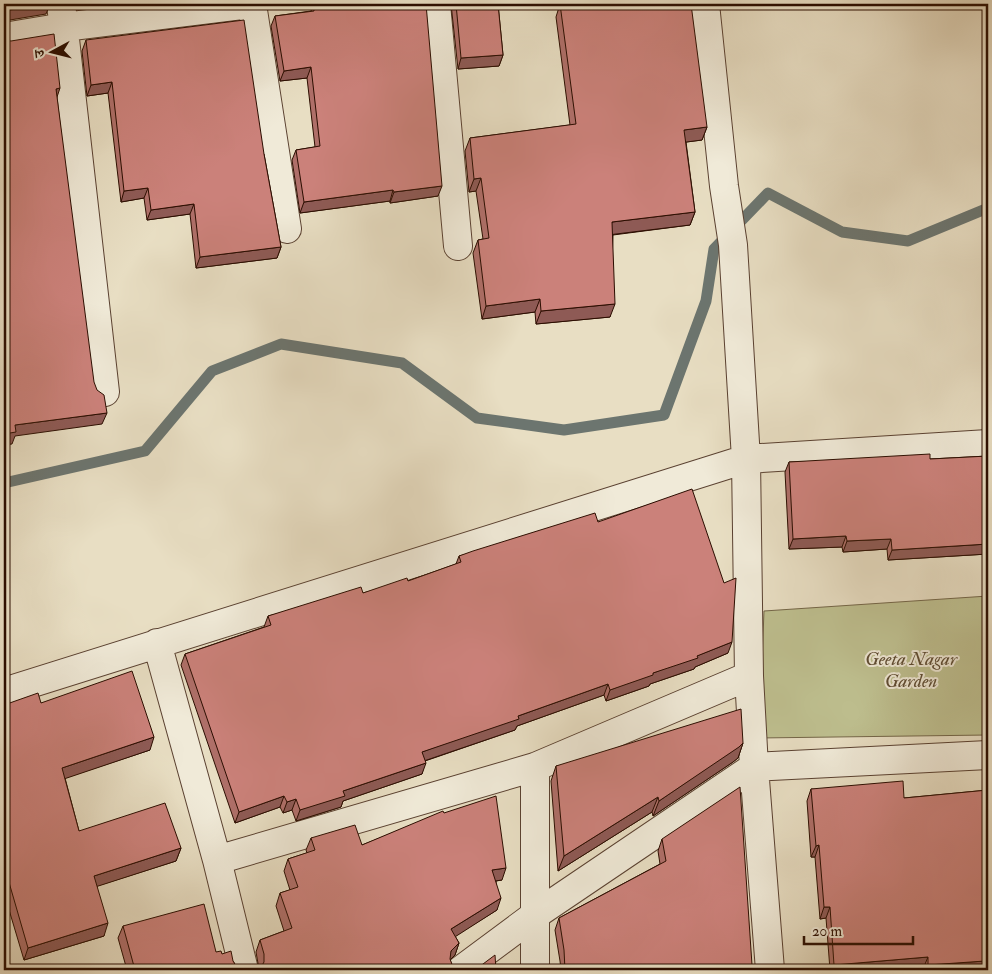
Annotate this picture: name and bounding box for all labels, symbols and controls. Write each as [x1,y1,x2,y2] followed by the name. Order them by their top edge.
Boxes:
[28,28,78,78] north arrow
[31,48,49,59] text: उ
[865,647,958,693] park label: Geeta Nagar Garden
[804,914,913,946] scale bar
[812,922,842,941] text: 20 m

